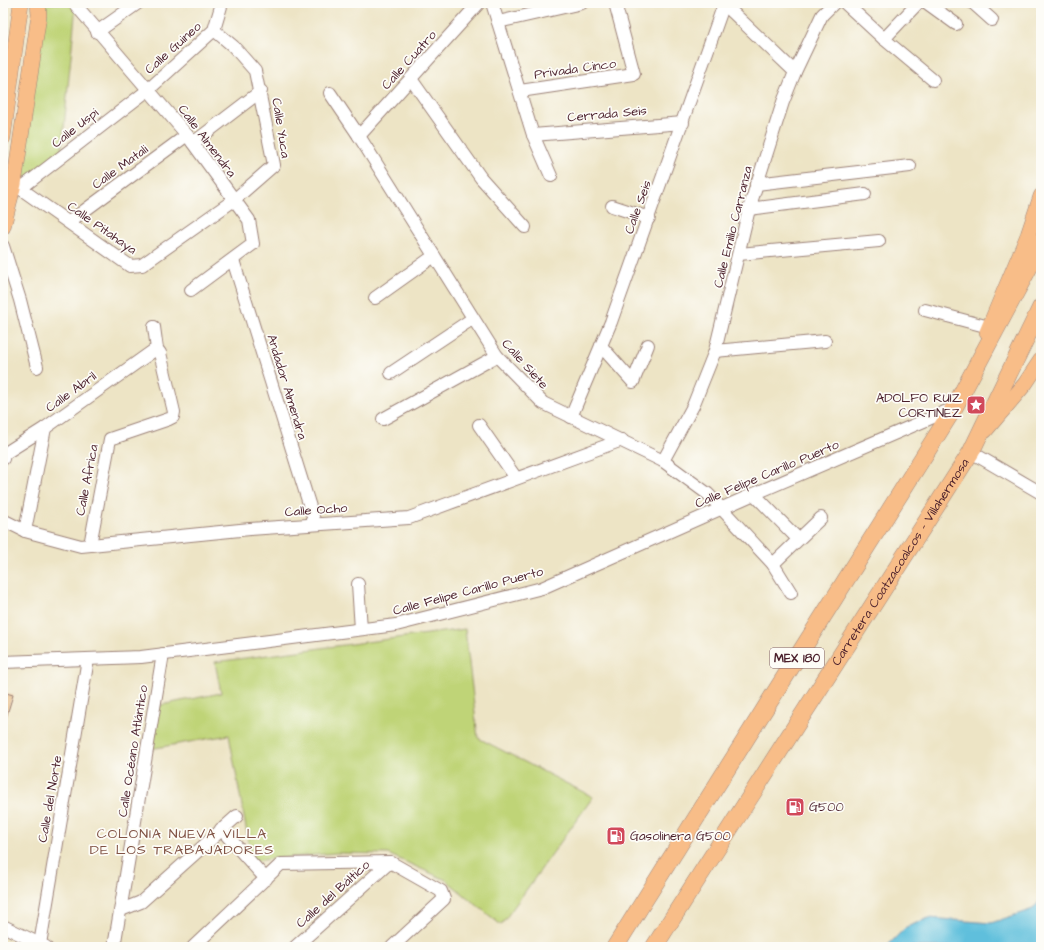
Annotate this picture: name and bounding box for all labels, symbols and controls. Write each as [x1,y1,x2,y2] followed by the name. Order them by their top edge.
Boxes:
[141,17,206,78] street label: Calle Guineo
[377,26,441,94] street label: Calle Cuatro
[533,54,618,84] street label: Privada Cinco
[267,97,295,160] street label: Calle Yuca
[174,101,240,181] street label: Calle Almendra
[567,102,648,126] street label: Cerrada Seis
[48,104,102,152] street label: Calle Uspi
[88,140,152,194] street label: Calle Matali
[709,164,757,290] street label: Calle Emilio Carranza
[620,177,656,236] street label: Calle Seis
[63,197,141,260] street label: Calle Pitahaya
[262,332,312,442] street label: Andador Almendra
[498,335,552,393] street label: Calle Siete
[42,367,100,417] street label: Calle Abril
[876,389,962,422] place label: ADOLFO RUIZ CORTINEZ
[965,394,987,416] place icon: ADOLFO RUIZ CORTINEZ
[692,435,842,513] street label: Calle Felipe Carillo Puerto
[71,442,103,517] street label: Calle Africa
[827,455,974,669] street label: Carretera Coatzacoalcos - Villahermosa
[284,499,349,521] street label: Calle Ocho
[391,562,546,620] street label: Calle Felipe Carillo Puerto
[770,648,824,668] road number: MEX 180
[114,683,152,818] street label: Calle Océano Atlántico
[33,754,67,844] street label: Calle del Norte
[784,796,806,818] fuel station icon: G500
[809,798,844,816] place label: G500
[90,824,274,860] district label: COLONIA NUEVA VILLA DE LOS TRABAJADORES
[605,825,627,847] fuel station icon: Gasolinera G500
[630,827,731,845] place label: Gasolinera G500
[292,855,374,932] street label: Calle del Báltico

